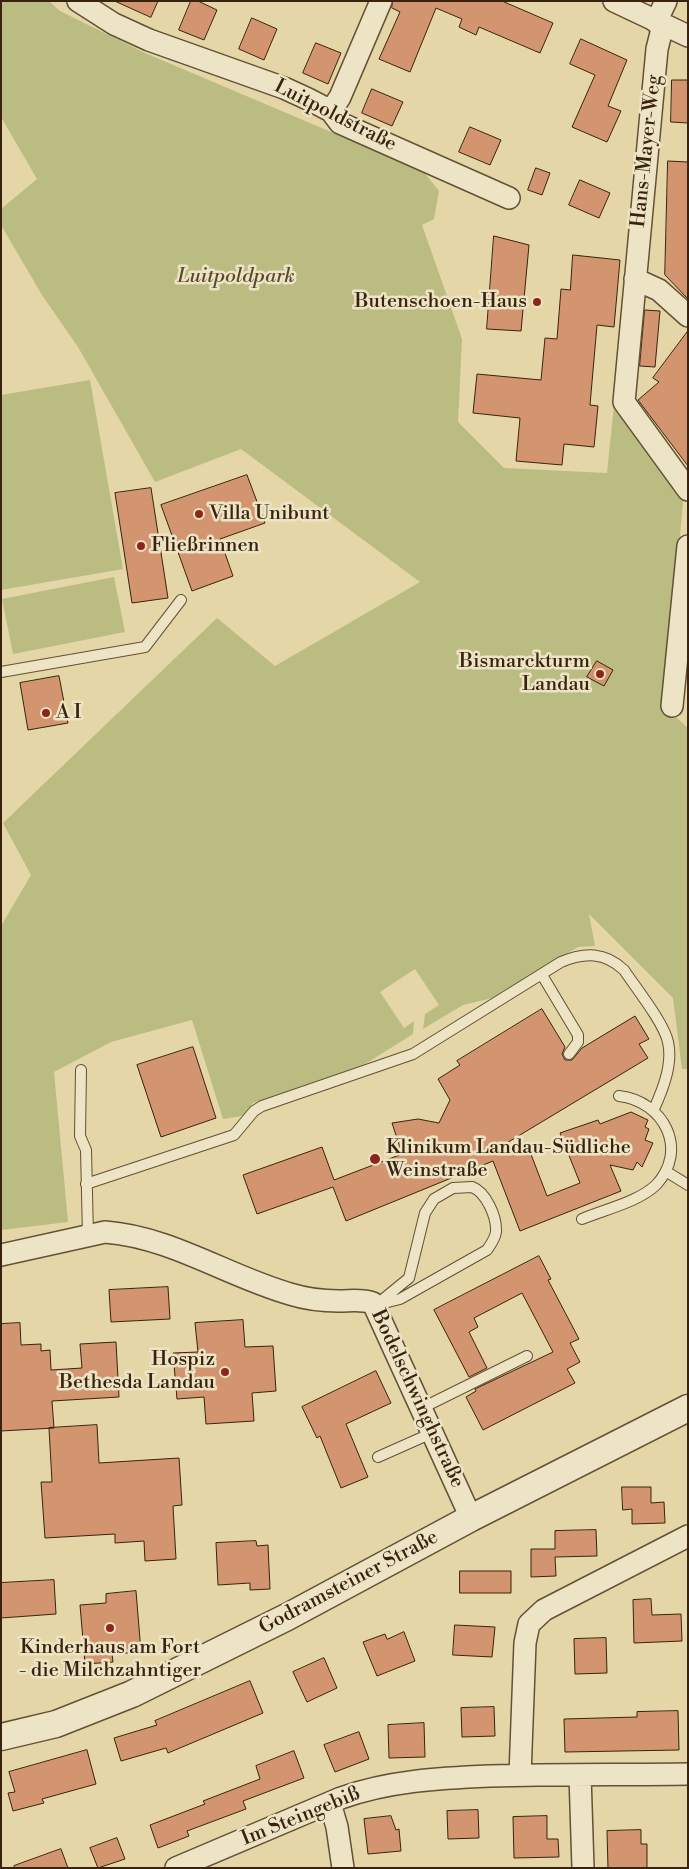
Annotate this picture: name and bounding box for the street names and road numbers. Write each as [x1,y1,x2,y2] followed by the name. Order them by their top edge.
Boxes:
[627,73,667,229] street label: Hans-Mayer-Weg
[270,75,400,157] street label: Luitpoldstraße
[365,1306,469,1492] street label: Bodelschwinghstraße
[255,1526,443,1640] street label: Godramsteiner Straße
[238,1782,364,1852] street label: Im Steingebiß

